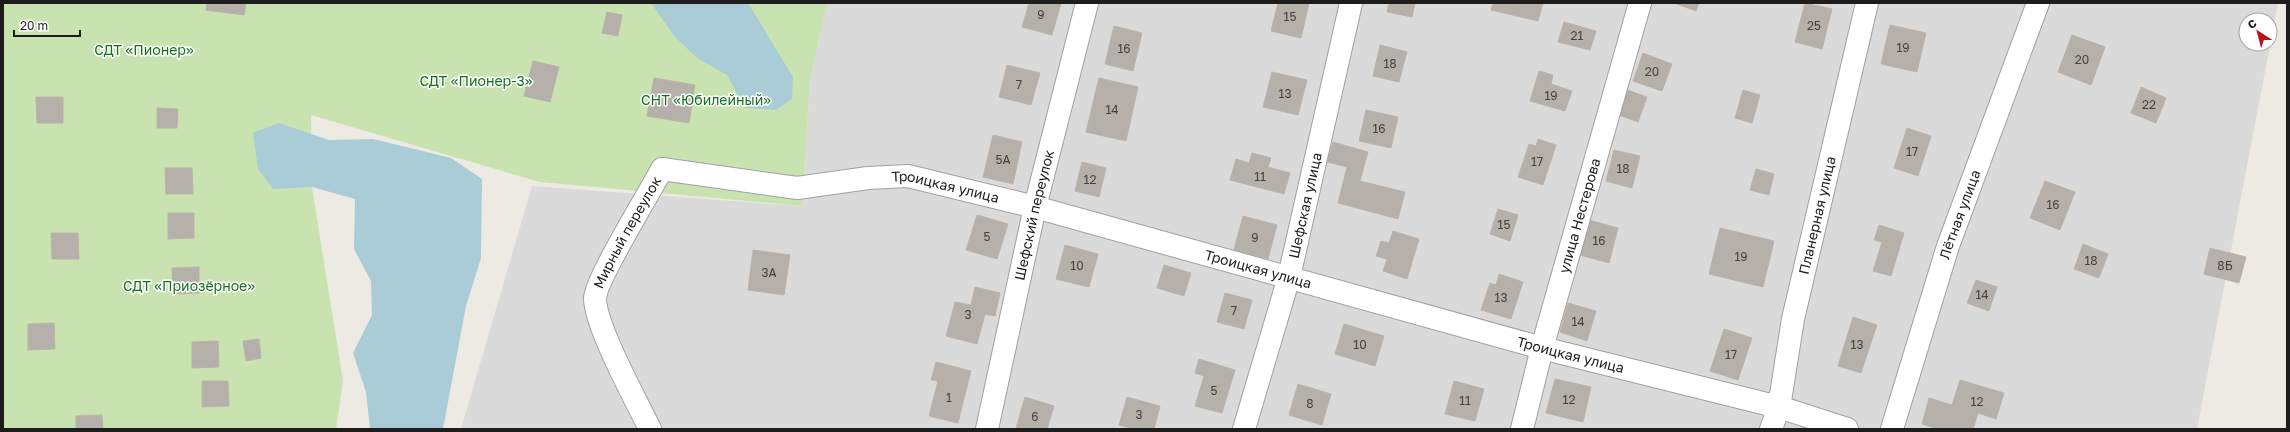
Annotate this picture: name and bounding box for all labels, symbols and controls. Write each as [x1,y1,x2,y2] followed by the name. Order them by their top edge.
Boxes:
[1037,7,1045,22] house number: 9
[1284,9,1296,24] house number: 15
[14,12,80,38] scale bar
[2238,12,2278,52] north arrow
[2245,16,2259,31] text: С
[20,18,48,33] text: 20 m
[1807,18,1821,33] house number: 25
[1571,28,1584,43] house number: 21
[1896,40,1910,55] house number: 19
[94,41,194,58] park label: СДТ «Пионер»
[1117,41,1131,56] house number: 16
[2075,52,2089,67] house number: 20
[1383,56,1397,71] house number: 18
[1645,64,1659,79] house number: 20
[420,72,533,89] park label: СДТ «Пионер-3»
[1016,77,1022,92] house number: 7
[1279,86,1291,101] house number: 13
[1544,88,1558,103] house number: 19
[641,91,771,108] park label: СНТ «Юбилейный»
[2142,97,2156,112] house number: 22
[1105,102,1119,117] house number: 14
[1372,121,1386,136] house number: 16
[1906,144,1918,159] house number: 17
[1010,148,1057,282] street label: Шефский переулок
[1285,151,1325,260] street label: Шефская улица
[995,152,1011,167] house number: 5А
[1531,154,1543,169] house number: 17
[1795,154,1839,276] street label: Планерная улица
[1555,156,1604,275] street label: улица Нестерова
[1616,161,1630,176] house number: 18
[891,167,1001,206] street label: Троицкая улица
[1935,167,1983,261] street label: Лётная улица
[1254,169,1266,184] house number: 11
[1084,172,1096,187] house number: 12
[589,173,664,291] street label: Мирный переулок
[2046,197,2060,212] house number: 16
[1498,217,1510,232] house number: 15
[984,229,991,244] house number: 5
[1251,230,1259,245] house number: 9
[1592,233,1606,248] house number: 16
[1203,246,1314,292] street label: Троицкая улица
[1734,249,1748,264] house number: 19
[2084,253,2098,268] house number: 18
[1070,258,1084,273] house number: 10
[2217,258,2233,273] house number: 8Б
[761,265,777,280] house number: 3А
[123,277,255,294] park label: СДТ «Приозёрное»
[1975,287,1989,302] house number: 14
[1495,290,1507,305] house number: 13
[1231,303,1237,318] house number: 7
[964,307,972,322] house number: 3
[1571,314,1585,329] house number: 14
[1515,332,1626,376] street label: Троицкая улица
[1353,337,1367,352] house number: 10
[1851,337,1863,352] house number: 13
[1725,347,1737,362] house number: 17
[1211,383,1218,398] house number: 5
[946,390,952,405] house number: 1
[1563,392,1575,407] house number: 12
[1459,393,1471,408] house number: 11
[1971,394,1983,409] house number: 12
[1306,396,1314,411] house number: 8
[1135,407,1143,422] house number: 3
[1031,409,1039,424] house number: 6

